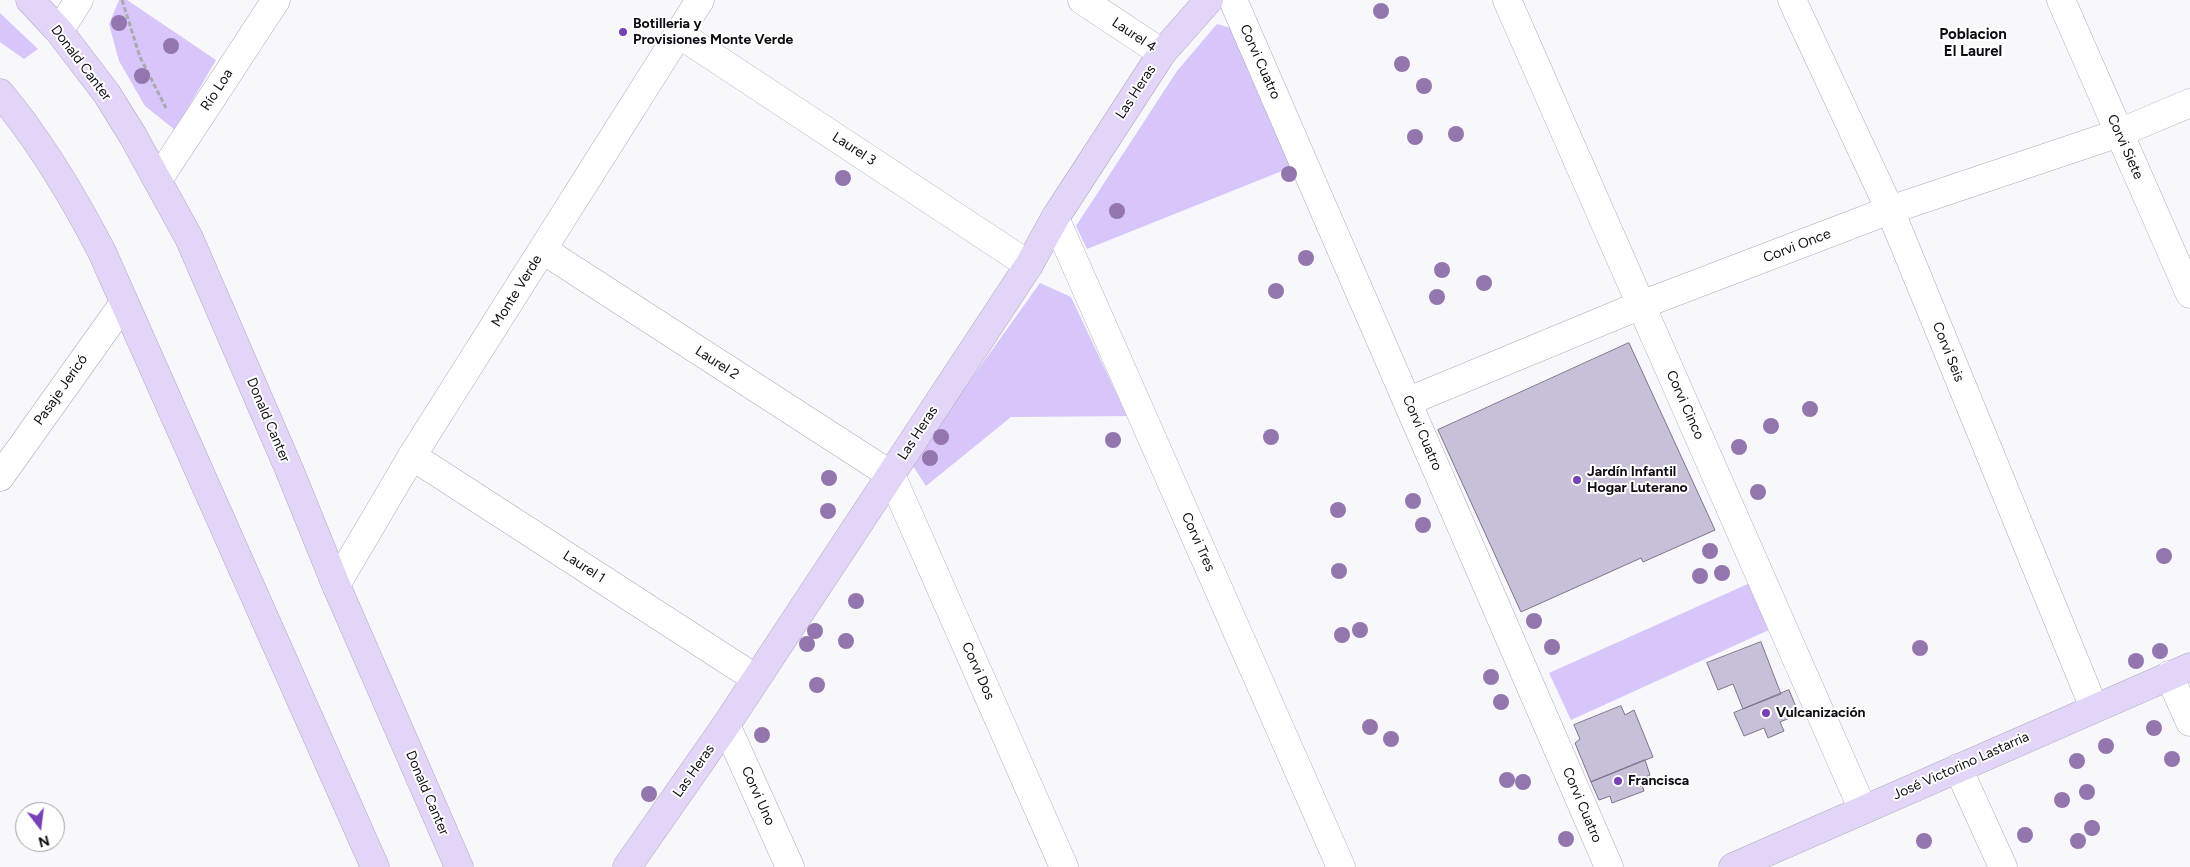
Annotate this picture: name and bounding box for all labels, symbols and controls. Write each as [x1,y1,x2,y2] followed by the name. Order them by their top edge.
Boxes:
[1109,14,1159,56] street label: Laurel 4
[633,16,793,48] place label: Botilleria y Provisiones Monte Verde
[47,22,115,104] street label: Donald Canter
[1236,22,1284,102] street label: Corvi Cuatro
[617,26,629,38] marker: Botilleria y Provisiones Monte Verde
[1939,26,2007,61] district label: Poblacion El Laurel
[1112,62,1160,122] street label: Las Heras
[197,66,237,114] street label: Río Loa
[2103,112,2147,182] street label: Corvi Siete
[829,129,879,169] street label: Laurel 3
[1761,225,1833,267] street label: Corvi Once
[488,252,546,330] street label: Monte Verde
[1928,320,1968,384] street label: Corvi Seis
[692,343,742,383] street label: Laurel 2
[31,352,91,428] street label: Pasaje Jericó
[1662,368,1708,442] street label: Corvi Cinco
[243,375,293,465] street label: Donald Canter
[1399,393,1445,473] street label: Corvi Cuatro
[894,403,942,463] street label: Las Heras
[1587,464,1688,497] place label: Jardín Infantil Hogar Luterano
[1571,474,1583,486] marker: Jardín Infantil Hogar Luterano
[1178,510,1218,574] street label: Corvi Tres
[560,547,608,587] street label: Laurel 1
[958,640,998,702] street label: Corvi Dos
[1776,705,1866,721] place label: Vulcanización
[1760,707,1772,719] marker: Vulcanización
[1890,728,2032,804] street label: José Victorino Lastarria
[670,741,718,801] street label: Las Heras
[402,748,452,838] street label: Donald Canter
[738,764,778,828] street label: Corvi Uno
[1559,765,1605,845] street label: Corvi Cuatro
[1628,773,1689,789] place label: Francisca
[1612,775,1624,787] marker: Francisca
[15,802,65,852] north arrow
[36,831,51,851] text: N

